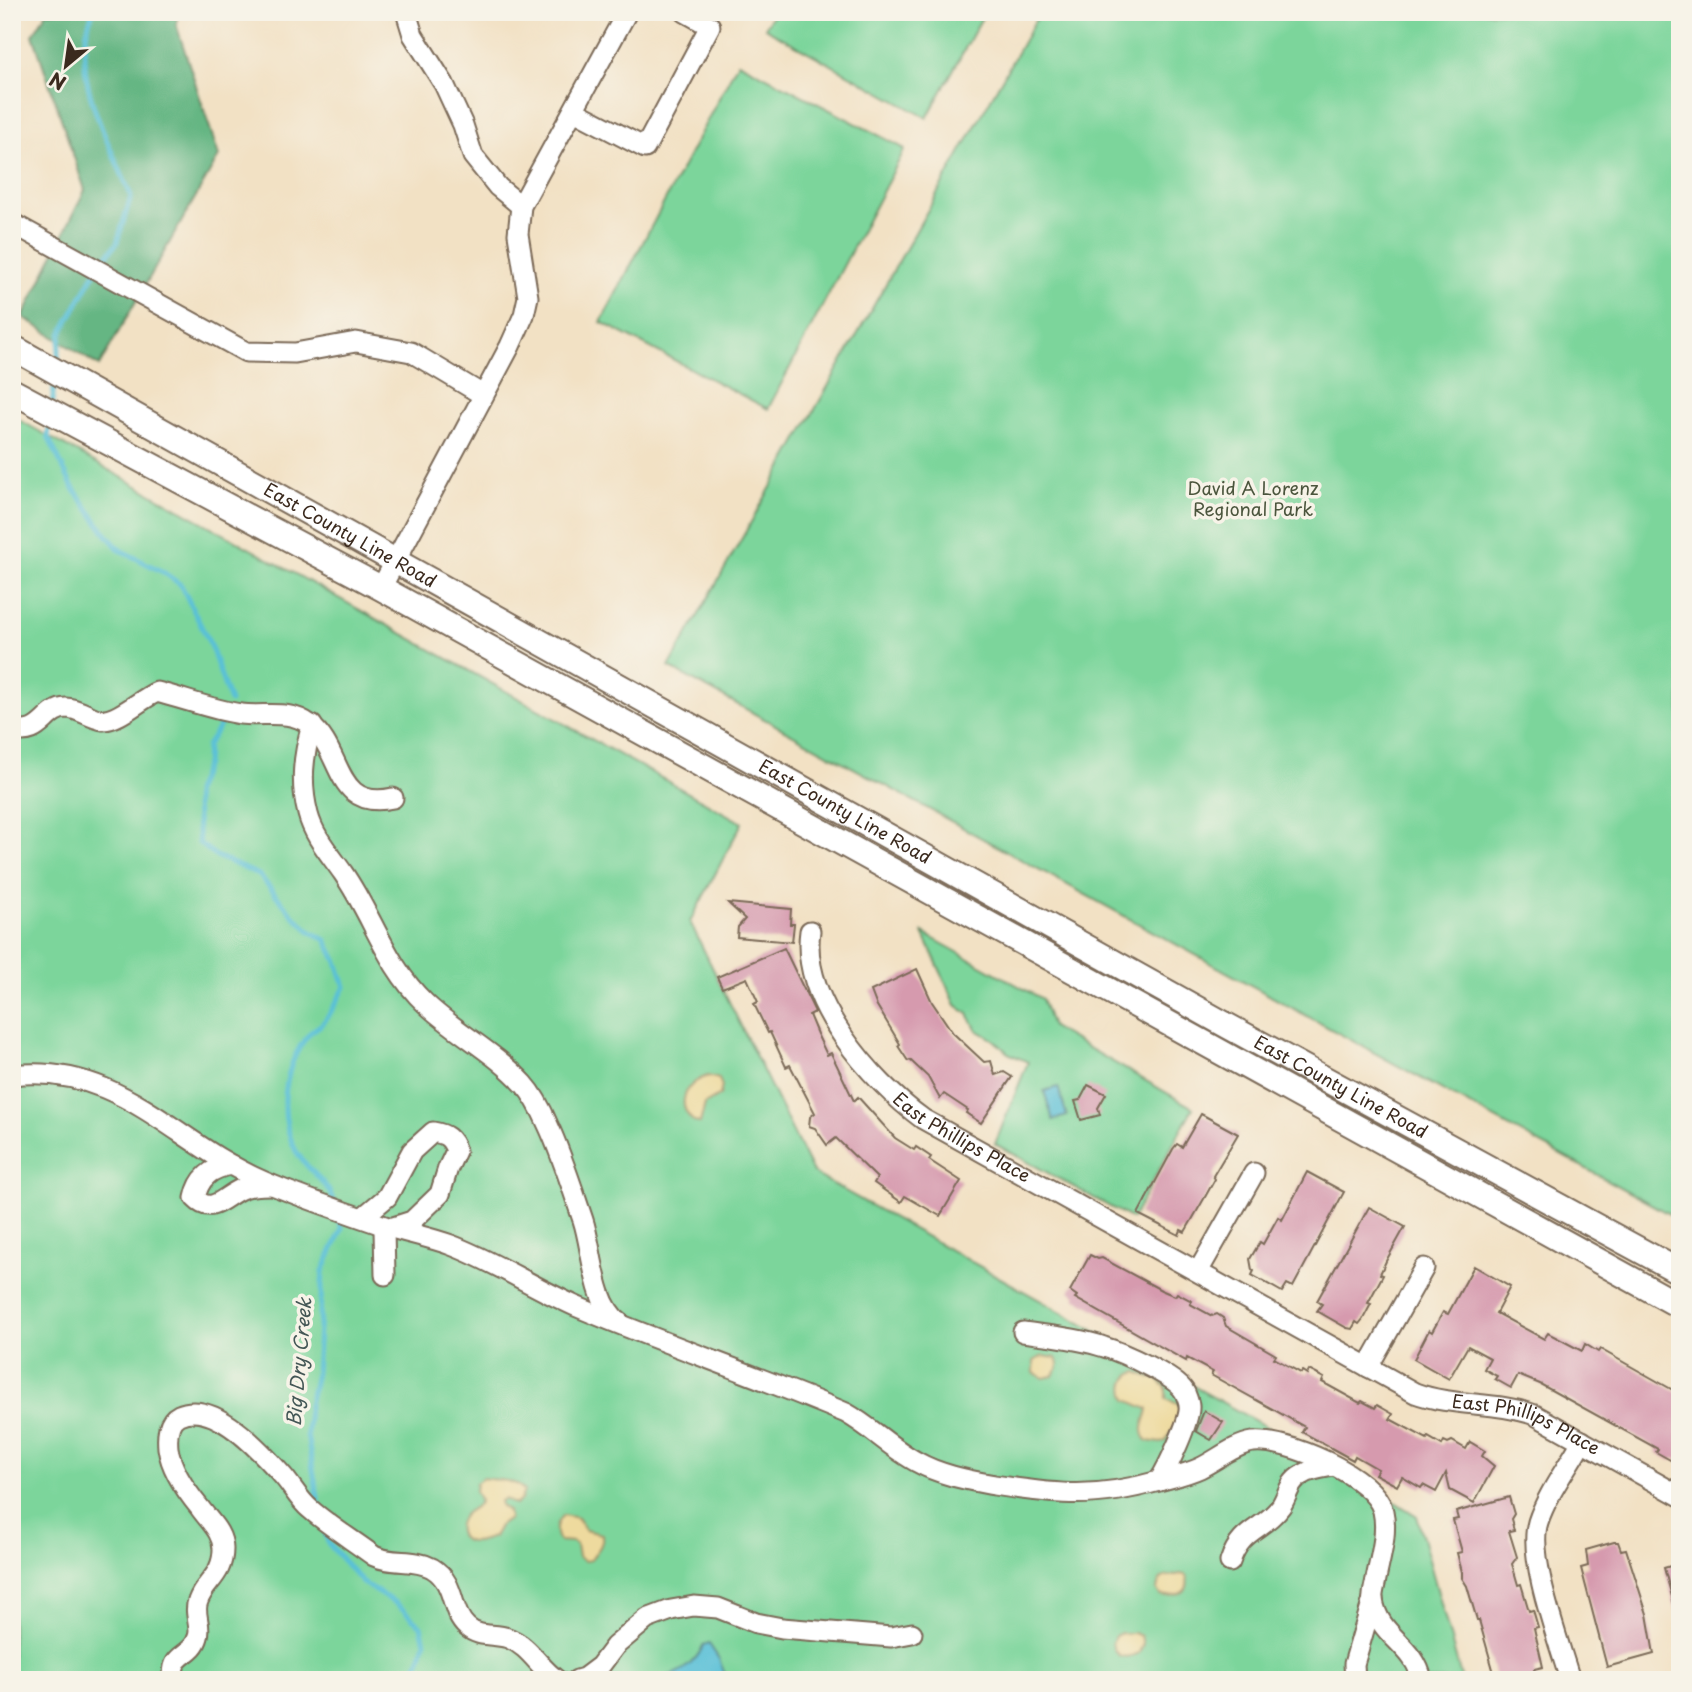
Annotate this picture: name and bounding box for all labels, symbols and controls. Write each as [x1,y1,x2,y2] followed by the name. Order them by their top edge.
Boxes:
[32,32,102,102] north arrow
[44,66,71,98] text: N
[1187,474,1319,522] park label: David A Lorenz Regional Park
[259,475,442,594] street label: East County Line Road
[754,752,937,870] street label: East County Line Road
[1250,1028,1433,1144] street label: East County Line Road
[888,1085,1036,1188] street label: East Phillips Place
[278,1295,318,1427] water label: Big Dry Creek
[1451,1387,1606,1461] street label: East Phillips Place

